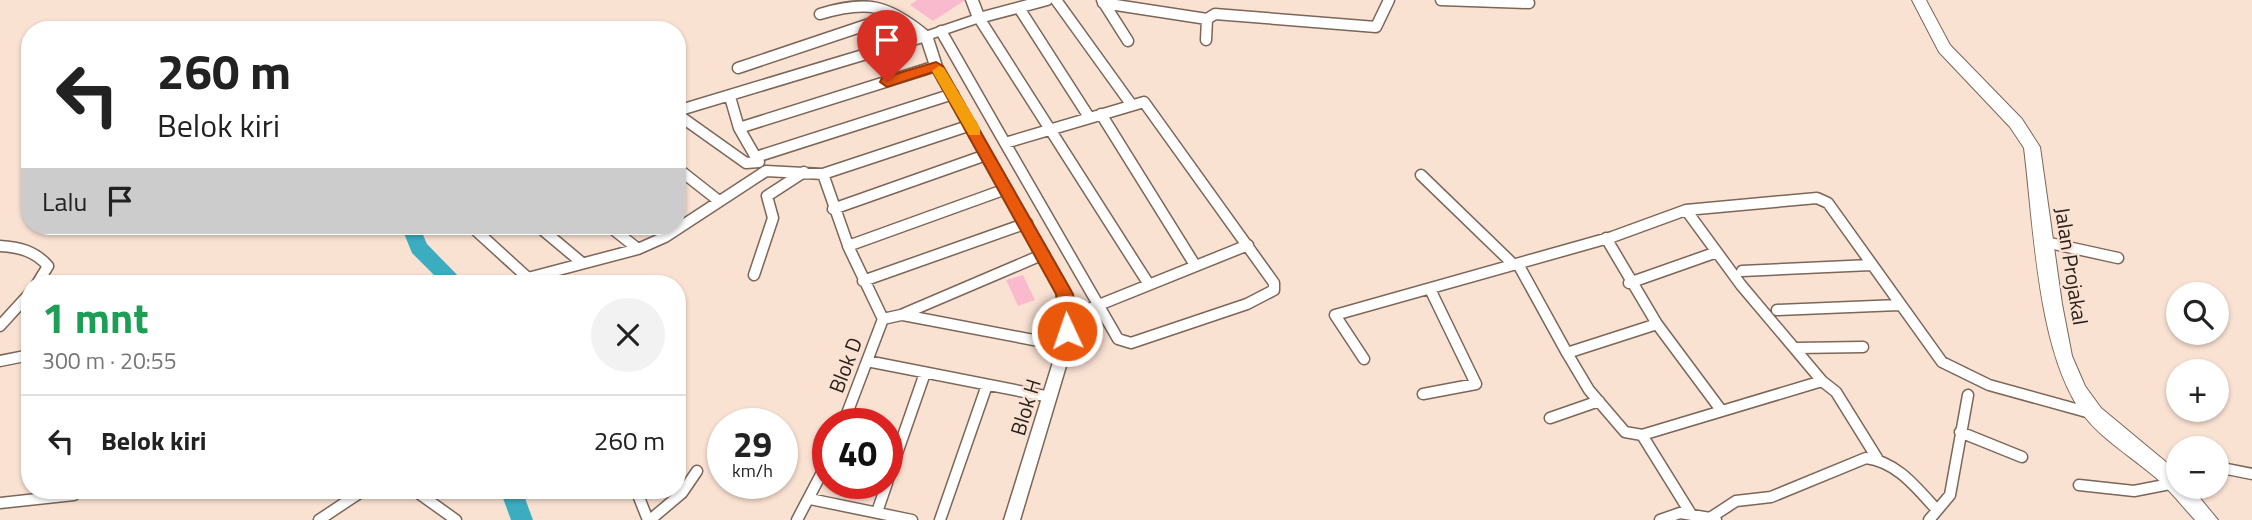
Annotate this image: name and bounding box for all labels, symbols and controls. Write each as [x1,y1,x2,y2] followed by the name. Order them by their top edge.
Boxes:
[857,10,917,82] pin
[868,21,906,59] icon: arrive
[157,33,291,108] text: 260 m
[42,49,133,140] icon: left
[157,101,280,149] text: Belok kiri
[42,182,87,221] text: Lalu
[101,182,139,220] icon: arrive
[2047,205,2097,327] street label: Jalan Projakal
[2166,282,2229,499] map controls
[2166,282,2229,345] button: search
[42,285,149,349] text: 1 mnt
[1030,294,1104,368] position arrow
[591,298,665,372] button: close
[820,333,870,397] street label: Blok D
[42,343,177,378] text: 300 m · 20:55
[2166,359,2229,422] button: +
[1001,375,1049,439] street label: Blok H
[812,408,903,499] speed limit sign: 40
[733,417,772,471] text: 29
[101,421,207,460] text: Belok kiri
[594,421,665,460] text: 260 m
[42,422,80,460] icon: left
[2166,436,2229,499] button: −
[732,457,773,484] text: km/h

